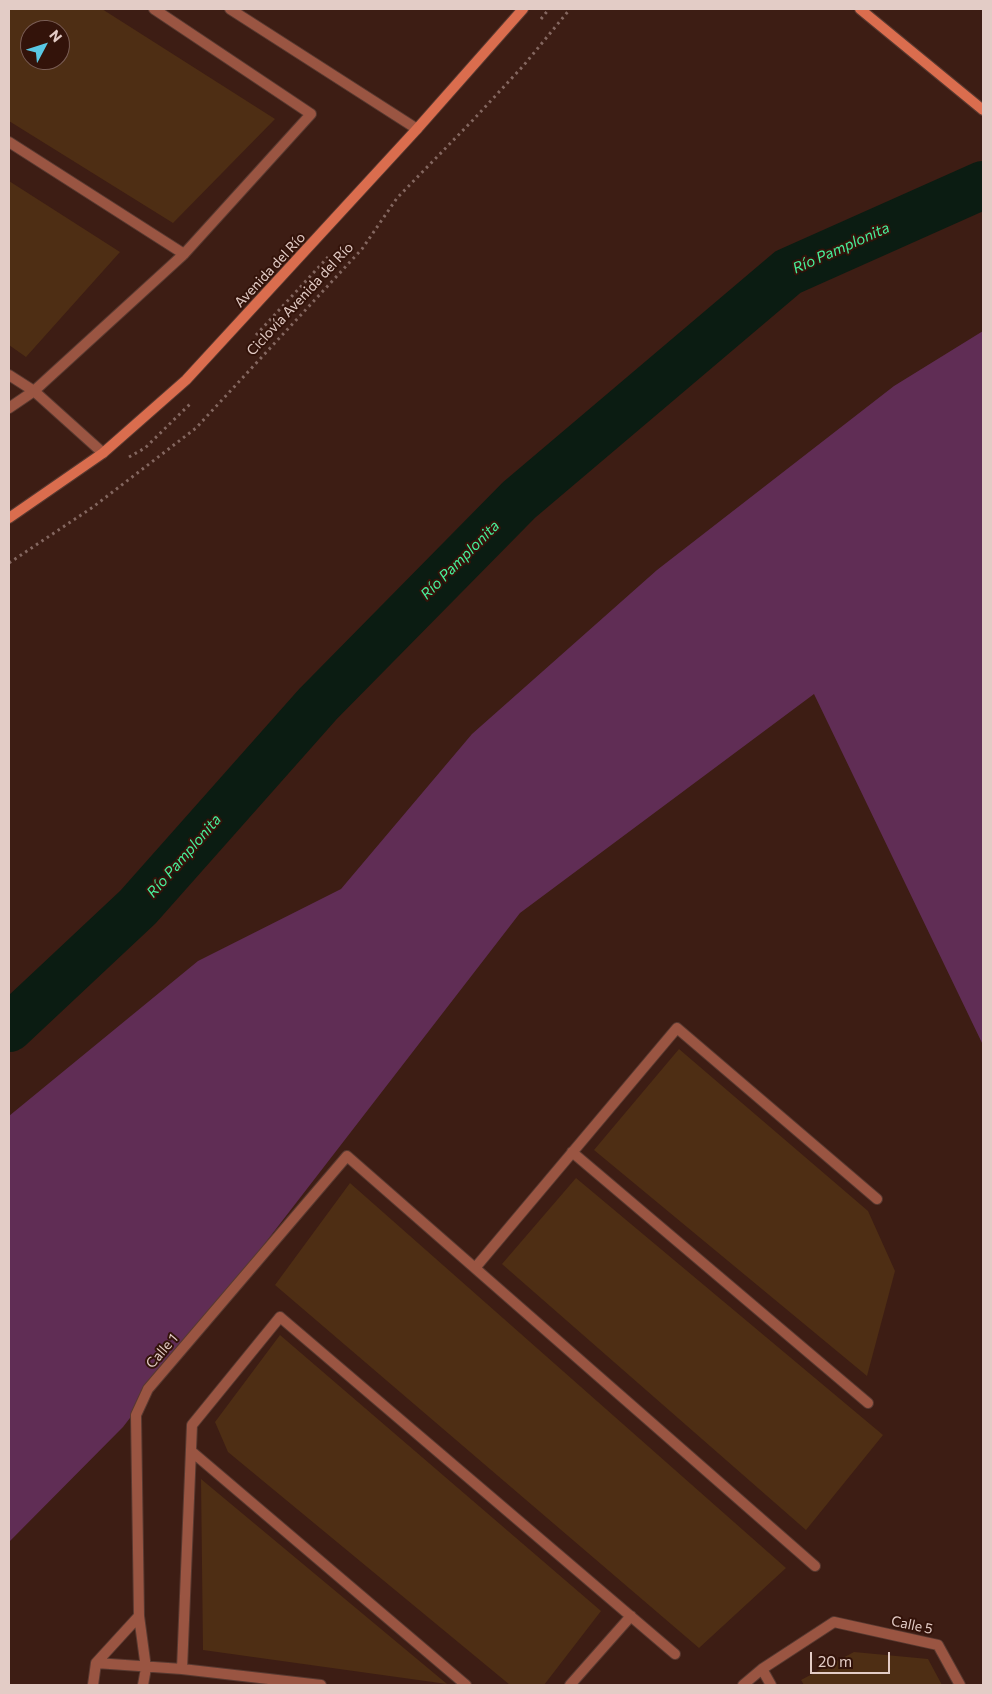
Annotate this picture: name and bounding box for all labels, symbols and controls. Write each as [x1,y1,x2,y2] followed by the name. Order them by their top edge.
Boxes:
[20,20,70,70] north arrow
[46,26,66,45] text: N
[790,219,892,277] water label: Río Pamplonita
[231,229,309,311] street label: Avenida del Río
[243,239,357,359] street label: Ciclovía Avenida del Río
[417,517,503,603] water label: Río Pamplonita
[143,811,225,901] water label: Río Pamplonita
[143,1330,181,1372] street label: Calle 1
[890,1612,934,1638] street label: Calle 5
[812,1642,892,1674] scale bar
[818,1652,852,1670] text: 20 m

